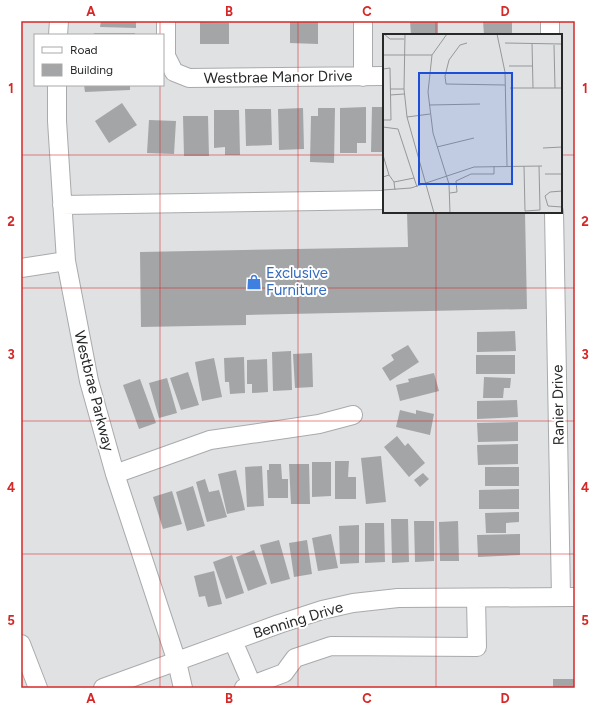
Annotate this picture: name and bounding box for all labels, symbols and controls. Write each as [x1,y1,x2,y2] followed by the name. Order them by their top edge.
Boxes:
[86,4,96,19] text: A
[225,4,233,19] text: B
[362,4,372,19] text: C
[500,4,510,19] text: D
[34,34,164,86] legend
[383,34,562,213] inset map
[70,43,98,57] text: Road
[70,63,113,77] text: Building
[203,67,353,87] street label: Westbrae Manor Drive
[8,81,14,96] text: 1
[582,81,588,96] text: 1
[7,214,15,229] text: 2
[581,214,589,229] text: 2
[266,264,328,299] place label: Exclusive Furniture
[245,273,263,291] shop icon: Exclusive Furniture
[70,329,118,453] street label: Westbrae Parkway
[7,347,15,362] text: 3
[581,347,589,362] text: 3
[548,365,568,445] street label: Ranier Drive
[7,480,15,495] text: 4
[581,480,589,495] text: 4
[251,598,345,642] street label: Benning Drive
[7,613,15,628] text: 5
[581,613,589,628] text: 5
[86,691,96,706] text: A
[225,691,233,706] text: B
[362,691,372,706] text: C
[500,691,510,706] text: D

